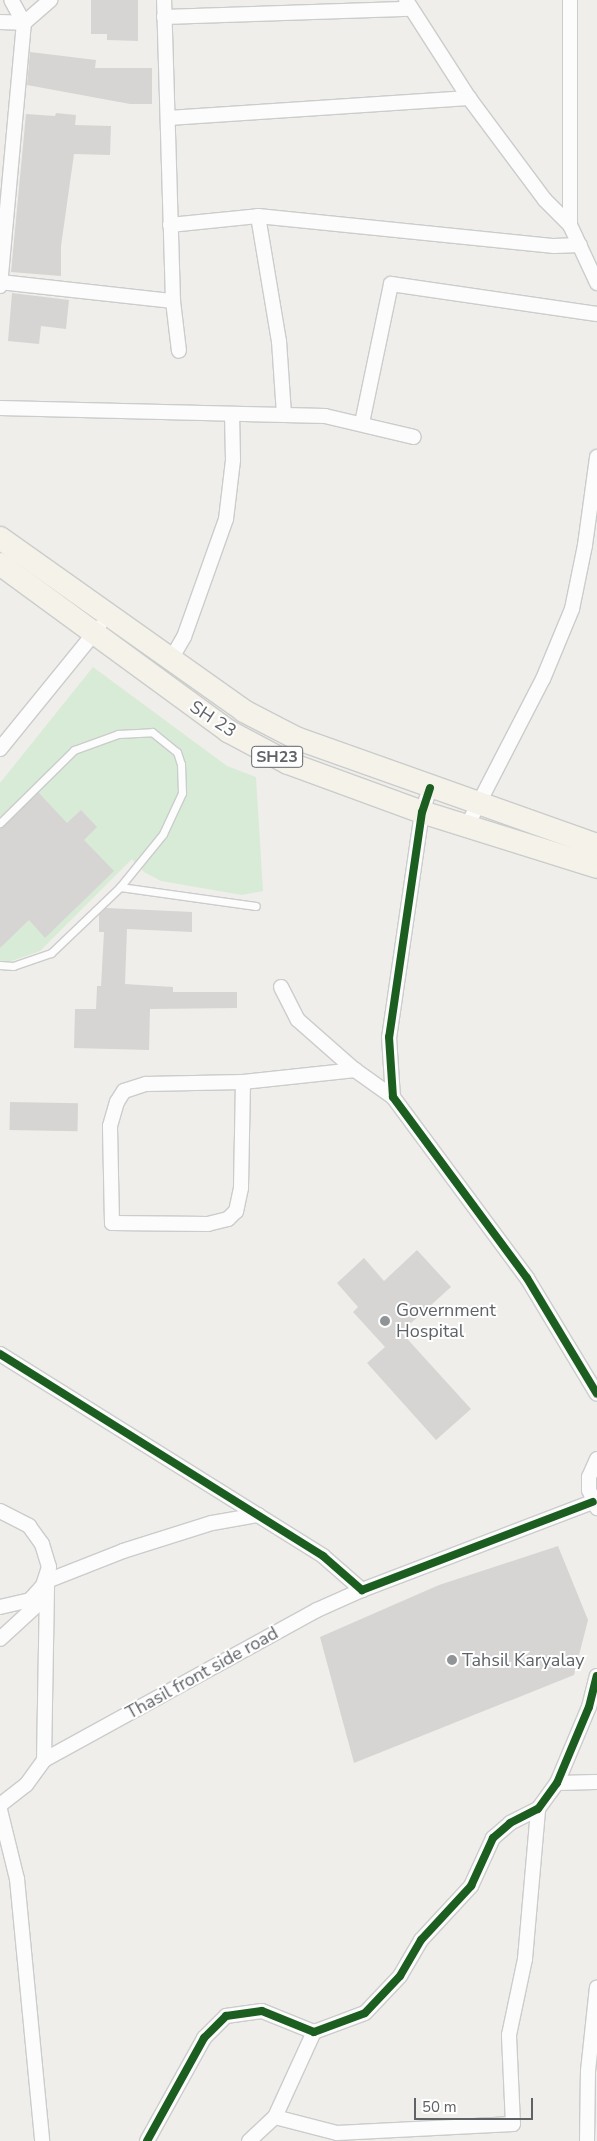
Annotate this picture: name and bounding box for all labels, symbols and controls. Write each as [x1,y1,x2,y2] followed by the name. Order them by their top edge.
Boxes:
[186,696,240,742] street label: SH 23
[251,744,303,770] road number: SH23
[396,1300,496,1342] place label: Government Hospital
[378,1314,392,1328] marker: Government Hospital
[122,1622,282,1724] street label: Thasil front side road
[462,1649,584,1671] place label: Tahsil Karyalay
[446,1654,458,1666] marker: Tahsil Karyalay
[417,2088,536,2120] scale bar
[422,2097,457,2117] text: 50 m

